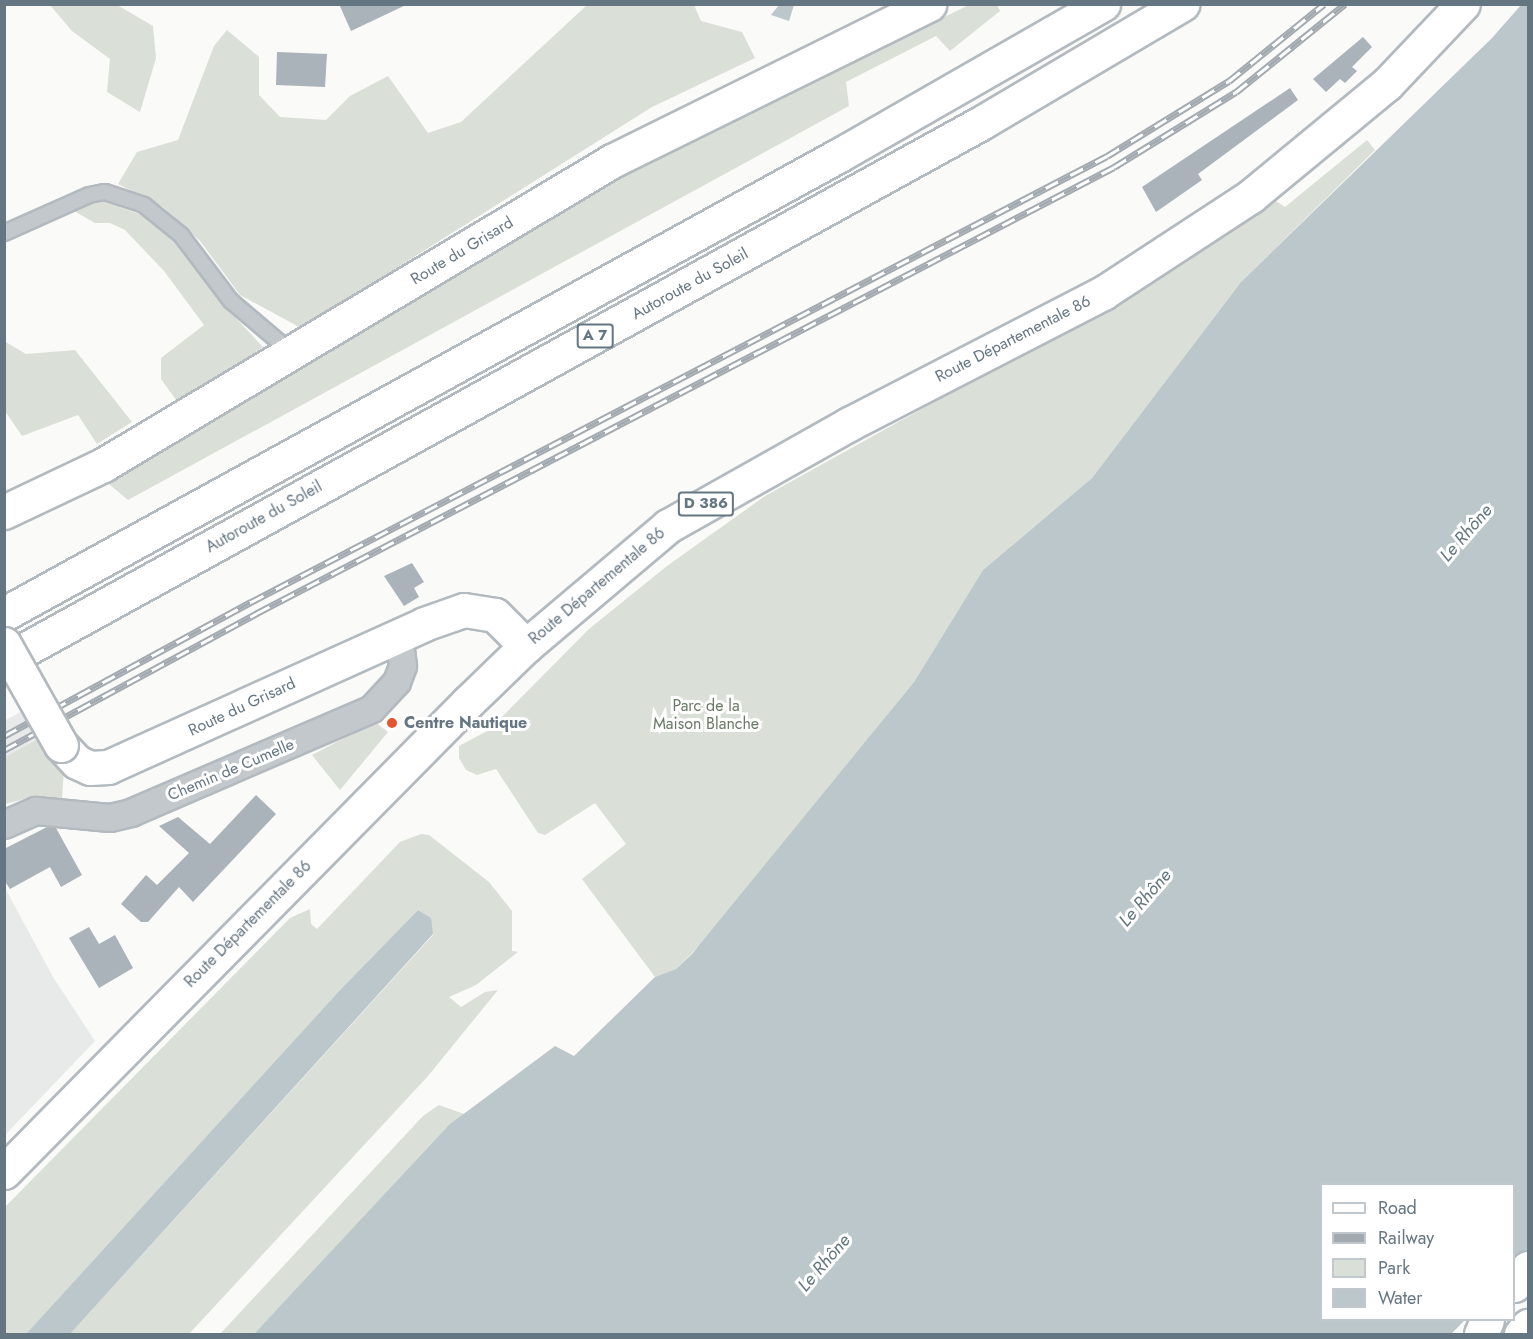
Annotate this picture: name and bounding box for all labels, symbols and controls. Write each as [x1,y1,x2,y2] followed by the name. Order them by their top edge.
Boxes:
[407,213,517,289] street label: Route du Grisard
[628,244,752,324] street label: Autoroute du Soleil
[932,291,1094,387] street label: Route Départementale 86
[576,324,614,348] road number: A 7
[202,477,326,557] street label: Autoroute du Soleil
[678,492,734,516] road number: D 386
[1435,500,1497,566] water label: Le Rhône
[525,523,669,649] street label: Route Départementale 86
[185,674,299,740] street label: Route du Grisard
[653,696,759,734] park label: Parc de la Maison Blanche
[404,713,527,733] place label: Centre Nautique
[385,716,399,730] marker: Centre Nautique
[165,735,297,805] street label: Chemin de Cumelle
[180,856,316,992] street label: Route Départementale 86
[1114,865,1176,931] water label: Le Rhône
[1320,1183,1515,1321] legend
[1378,1195,1417,1221] text: Road
[1378,1225,1434,1251] text: Railway
[793,1230,855,1296] water label: Le Rhône
[1378,1255,1410,1281] text: Park
[1378,1285,1422,1311] text: Water

